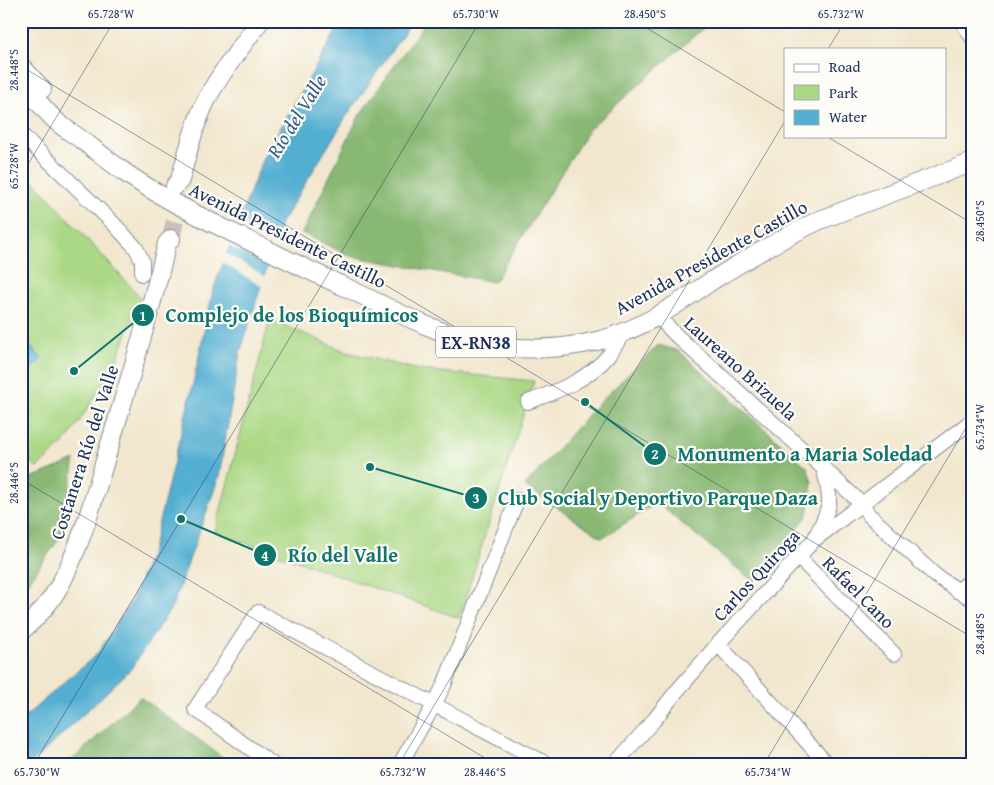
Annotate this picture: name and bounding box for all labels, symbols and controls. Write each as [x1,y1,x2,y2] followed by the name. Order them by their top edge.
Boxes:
[88,5,135,22] text: 65.728°W
[453,5,500,22] text: 65.730°W
[624,5,666,22] text: 28.450°S
[818,5,865,22] text: 65.732°W
[784,48,946,138] legend
[5,49,22,91] text: 28.448°S
[829,56,860,77] text: Road
[258,69,333,164] water label: Río del Valle
[829,82,858,103] text: Park
[829,106,867,127] text: Water
[5,142,22,189] text: 65.728°W
[185,175,391,295] street label: Avenida Presidente Castillo
[610,192,812,322] street label: Avenida Presidente Castillo
[971,200,988,242] text: 28.450°S
[131,298,429,333] callout: Complejo de los Bioquímicos
[166,300,418,329] text: Complejo de los Bioquímicos
[139,305,147,326] text: 1
[678,309,804,427] street label: Laureano Brizuela
[436,327,516,358] road number: EX-RN38
[43,361,125,543] street label: Costanera Río del Valle
[971,403,988,450] text: 65.734°W
[643,437,943,472] callout: Monumento a Maria Soledad
[677,439,933,468] text: Monumento a Maria Soledad
[651,443,659,464] text: 2
[5,462,22,504] text: 28.446°S
[463,481,828,516] callout: Club Social y Deportivo Parque Daza
[498,483,819,512] text: Club Social y Deportivo Parque Daza
[472,487,480,508] text: 3
[706,523,806,627] street label: Carlos Quiroga
[253,538,408,573] callout: Río del Valle
[288,540,398,569] text: Río del Valle
[261,545,269,566] text: 4
[816,549,902,635] street label: Rafael Cano
[971,613,988,655] text: 28.448°S
[14,763,61,780] text: 65.730°W
[380,763,427,780] text: 65.732°W
[464,763,506,780] text: 28.446°S
[745,763,792,780] text: 65.734°W

